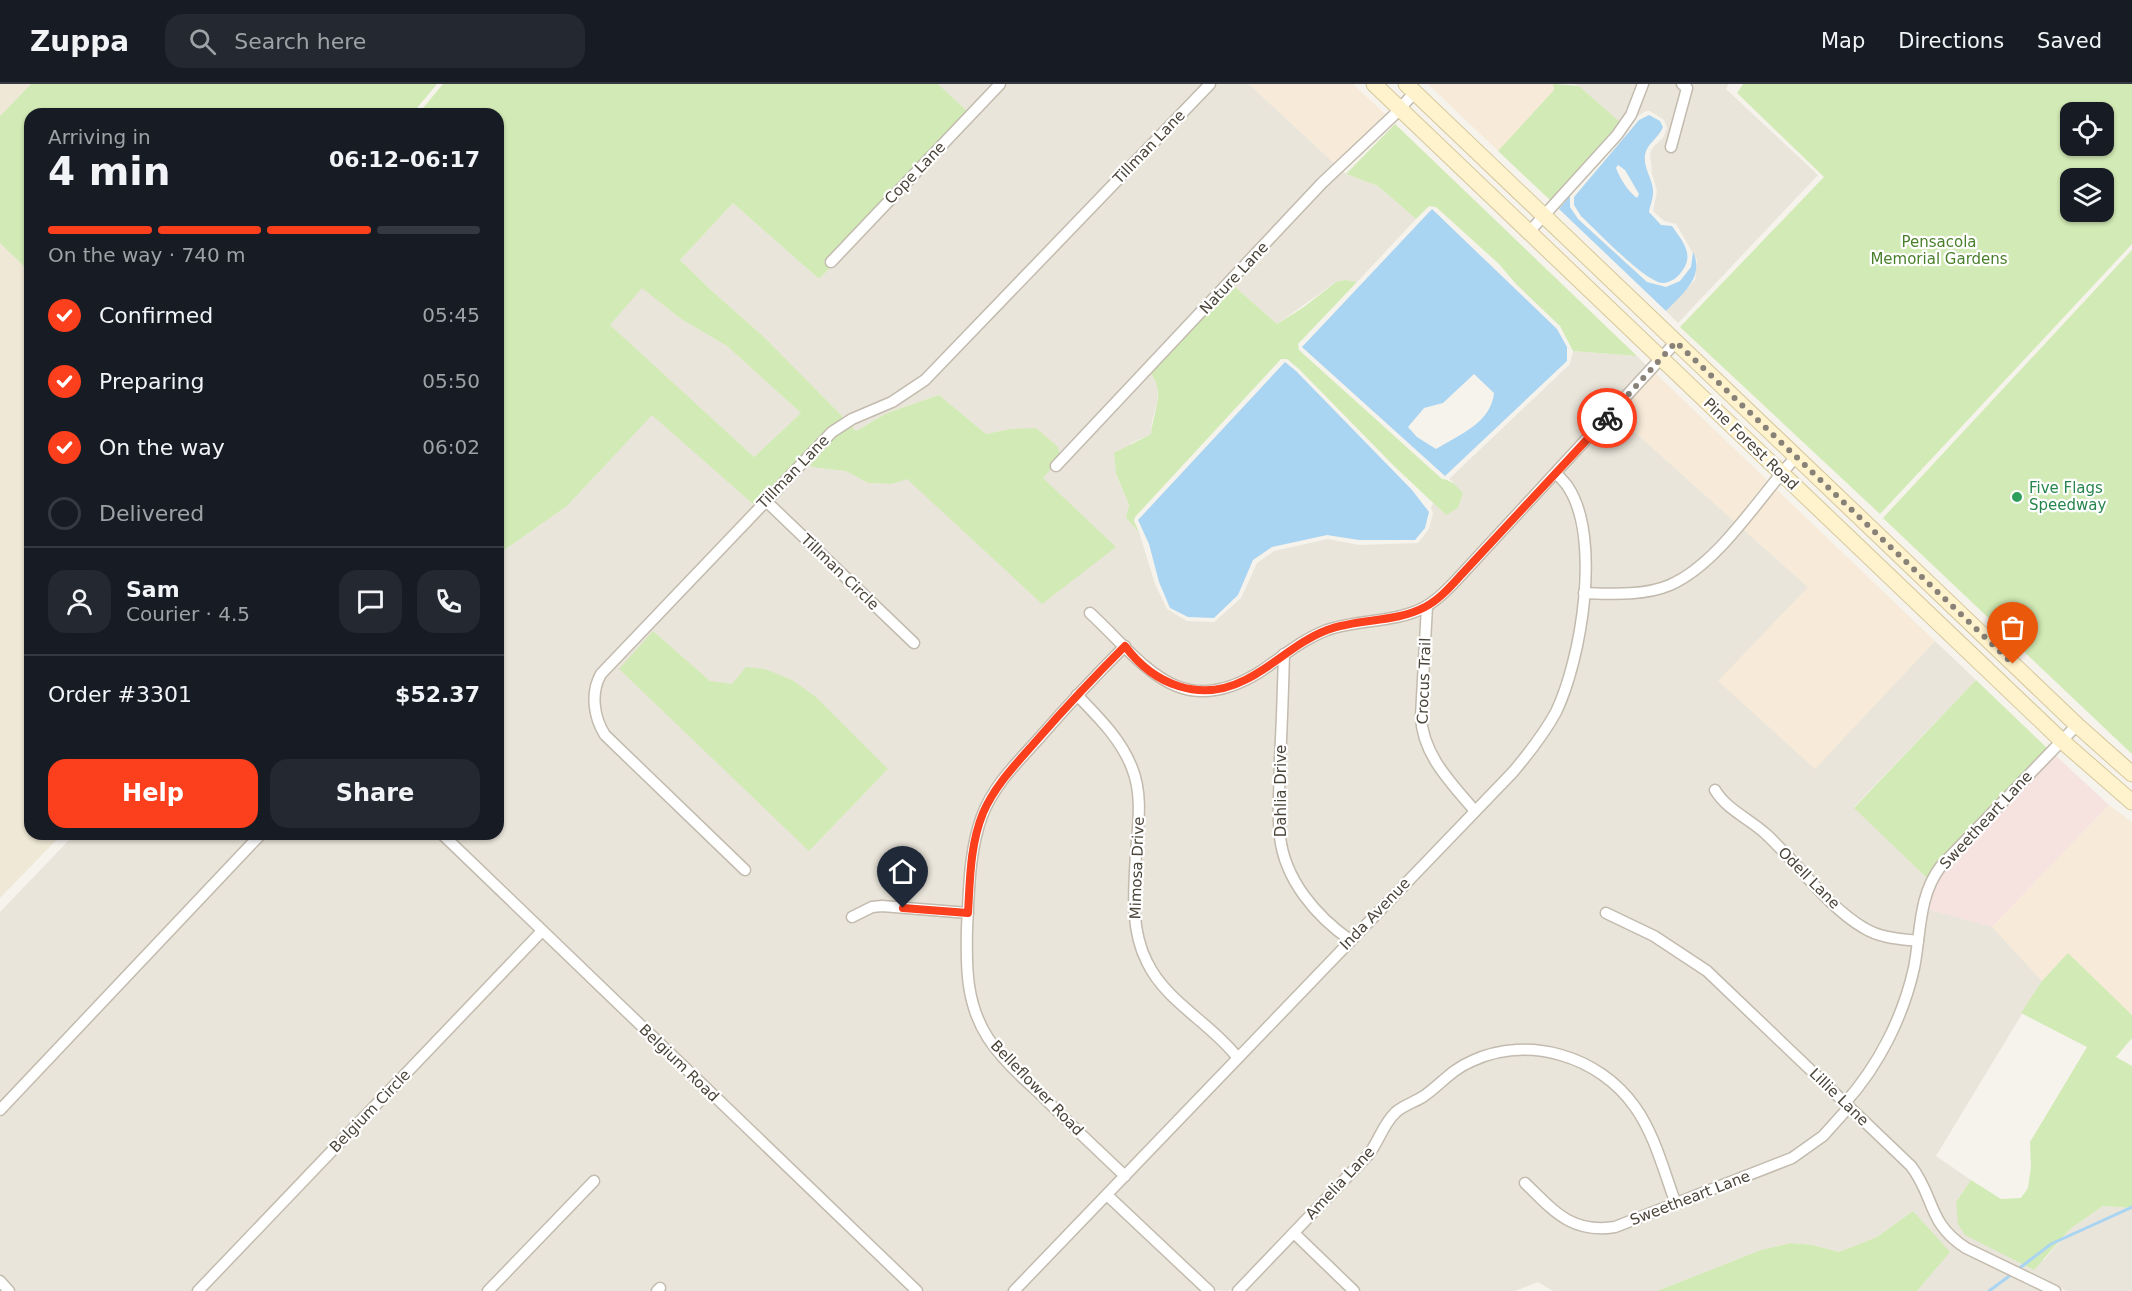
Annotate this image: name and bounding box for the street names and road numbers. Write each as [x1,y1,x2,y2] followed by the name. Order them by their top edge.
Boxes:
[1109,106,1189,188] street label: Tillman Lane
[881,138,949,208] street label: Cope Lane
[1196,238,1272,318] street label: Nature Lane
[1700,394,1802,494] street label: Pine Forest Road
[753,431,833,513] street label: Tillman Lane
[797,530,883,614] street label: Tillman Circle
[1413,637,1435,725] street label: Crocus Trail
[1272,745,1290,837] street label: Dahlia Drive
[1936,767,2036,873] street label: Sweetheart Lane
[1126,816,1148,920] street label: Mimosa Drive
[1774,843,1844,913] street label: Odell Lane
[1336,874,1414,954] street label: Inda Avenue
[635,1020,723,1106] street label: Belgium Road
[987,1037,1087,1139] street label: Belleflower Road
[1806,1064,1872,1130] street label: Lillie Lane
[326,1066,414,1156] street label: Belgium Circle
[1302,1143,1378,1223] street label: Amelia Lane
[1627,1167,1753,1229] street label: Sweetheart Lane

